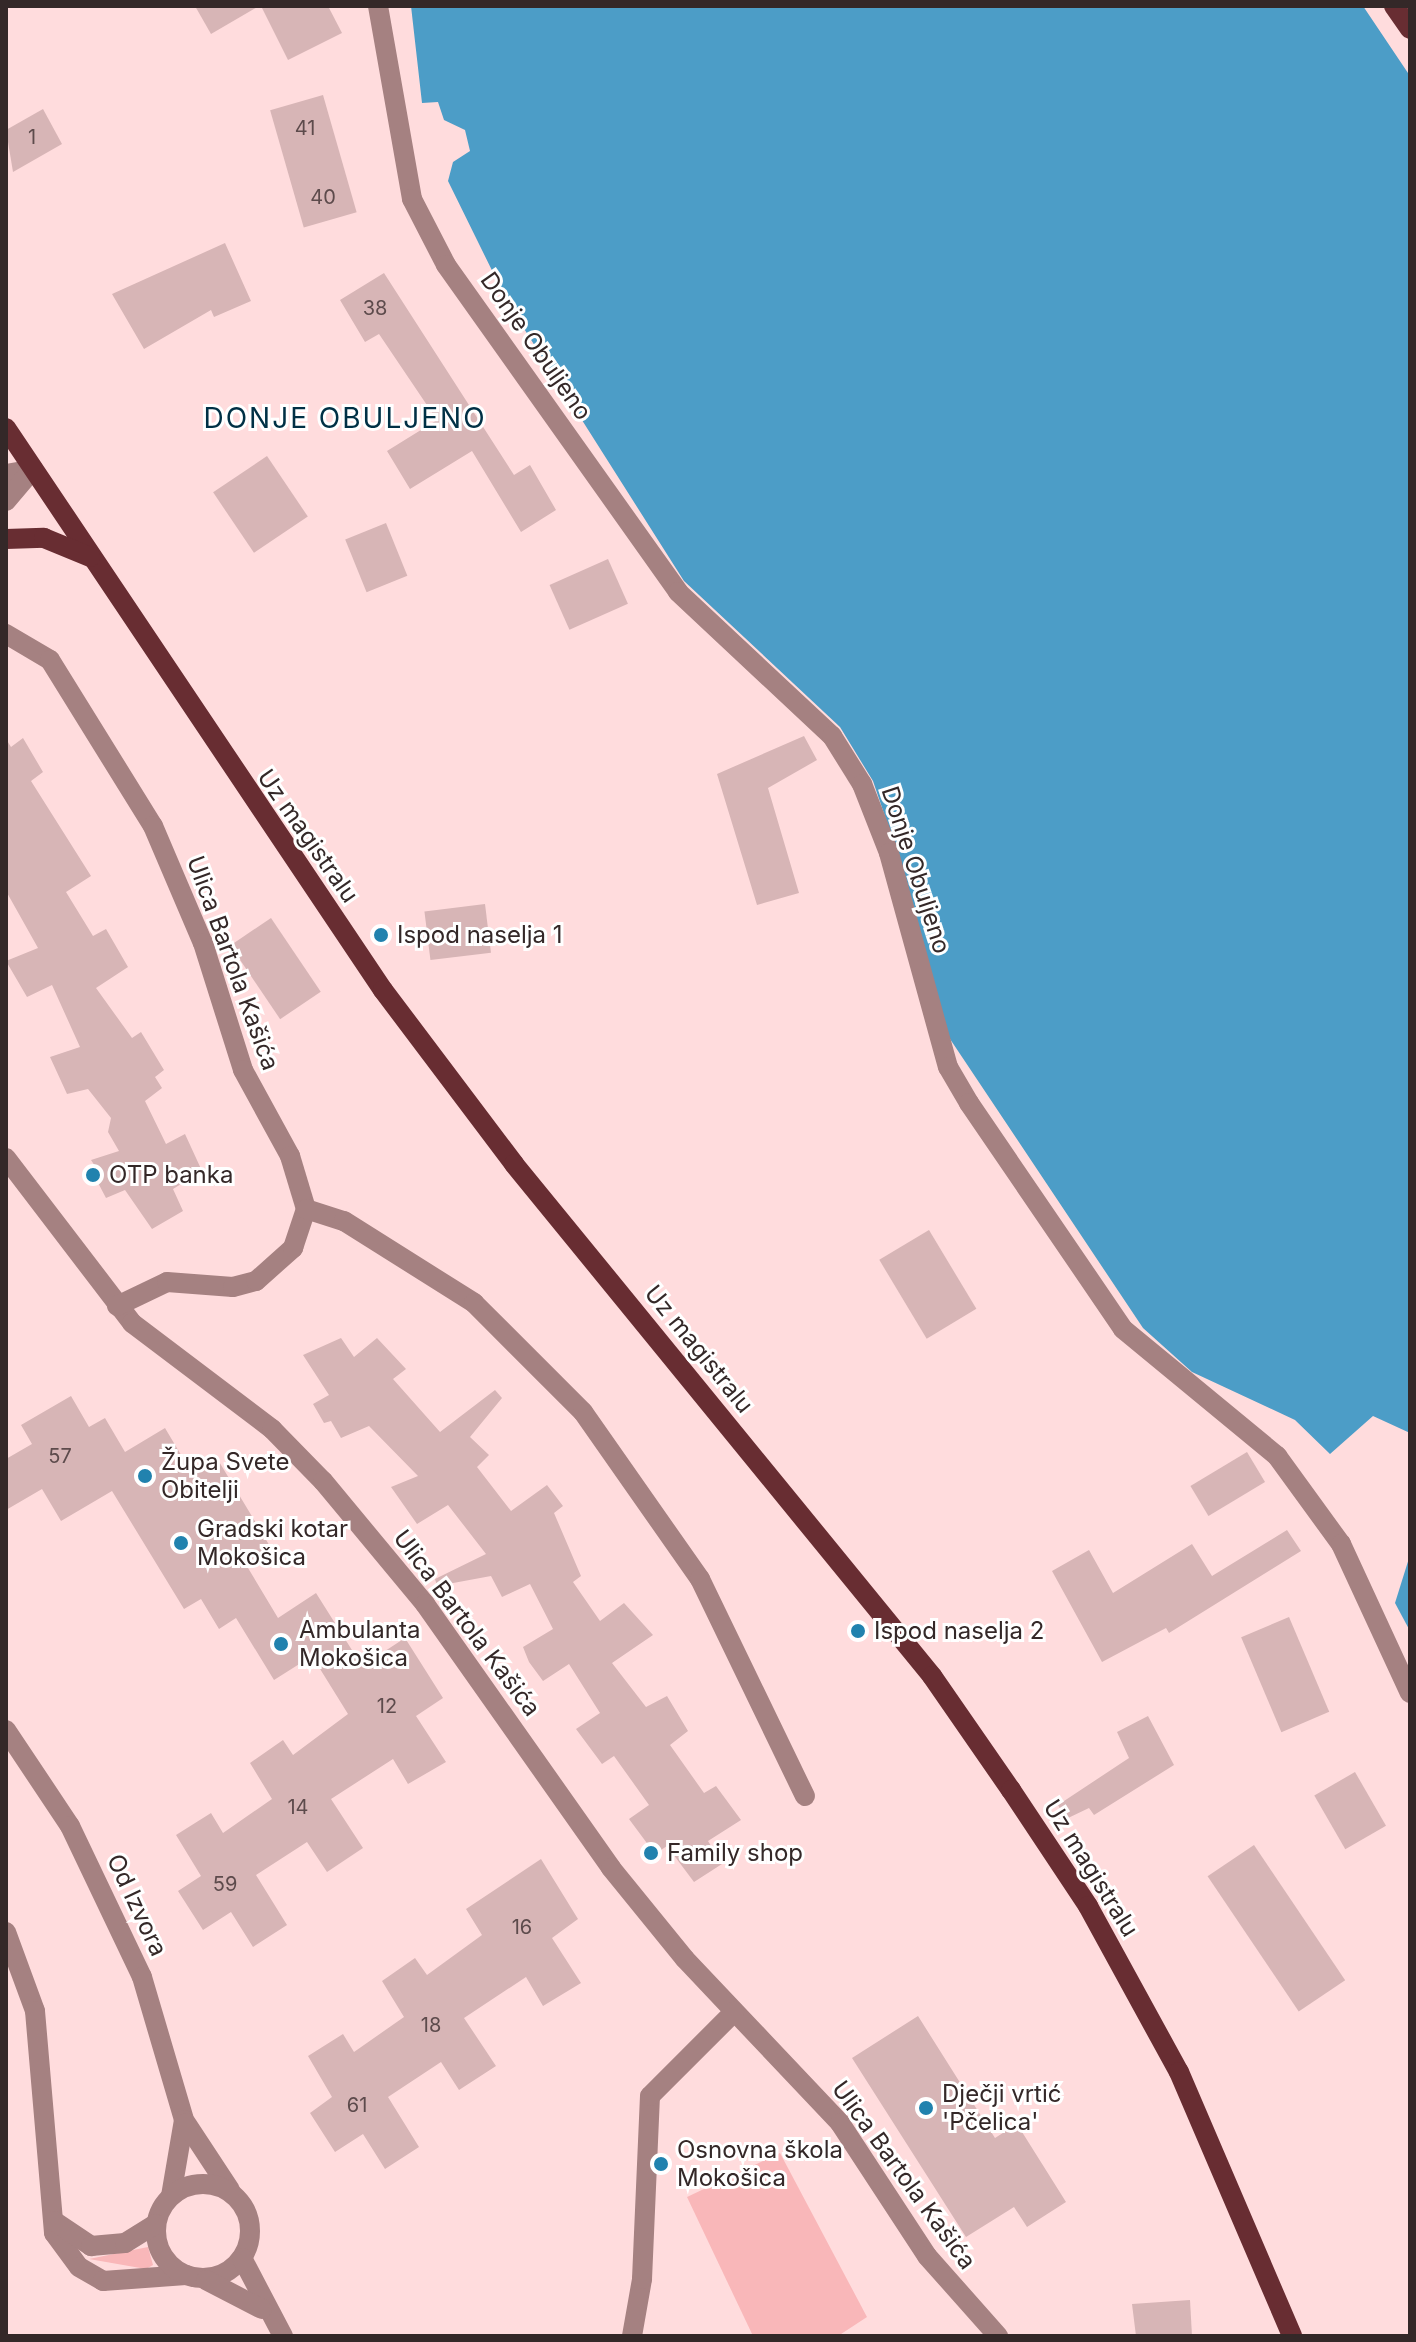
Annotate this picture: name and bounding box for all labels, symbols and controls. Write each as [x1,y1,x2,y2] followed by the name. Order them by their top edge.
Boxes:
[295,116,315,140] house number: 41
[28,125,36,149] house number: 1
[310,185,336,209] house number: 40
[474,267,598,425] street label: Donje Obuljeno
[363,296,387,320] house number: 38
[203,401,487,435] district label: DONJE OBULJENO
[251,764,365,908] street label: Uz magistralu
[875,783,957,957] street label: Donje Obuljeno
[181,852,285,1074] street label: Ulica Bartola Kašića
[397,921,563,949] place label: Ispod naselja 1
[372,926,390,944] marker: Ispod naselja 1
[109,1161,233,1189] place label: OTP banka
[84,1166,102,1184] marker: OTP banka
[639,1279,759,1419] street label: Uz magistralu
[48,1444,72,1468] house number: 57
[161,1448,289,1504] place label: Župa Svete Obitelji
[136,1467,154,1485] marker: Župa Svete Obitelji
[197,1515,348,1571] place label: Gradski kotar Mokošica
[388,1524,546,1722] street label: Ulica Bartola Kašića
[172,1534,190,1552] marker: Gradski kotar Mokošica
[299,1616,420,1672] place label: Ambulanta Mokošica
[874,1617,1044,1645] place label: Ispod naselja 2
[849,1622,867,1640] marker: Ispod naselja 2
[270,1633,292,1655] marker: Ambulanta Mokošica
[377,1694,397,1718] house number: 12
[1037,1794,1145,1942] street label: Uz magistralu
[287,1795,309,1819] house number: 14
[667,1839,803,1867] place label: Family shop
[642,1844,660,1862] marker: Family shop
[101,1849,173,1961] street label: Od Izvora
[213,1872,237,1896] house number: 59
[512,1915,532,1939] house number: 16
[421,2013,441,2037] house number: 18
[826,2075,982,2275] street label: Ulica Bartola Kašića
[942,2080,1061,2136] place label: Dječji vrtić 'Pčelica'
[347,2093,367,2117] house number: 61
[917,2099,935,2117] marker: Dječji vrtić 'Pčelica'
[677,2136,843,2192] place label: Osnovna škola Mokošica
[652,2155,670,2173] marker: Osnovna škola Mokošica

